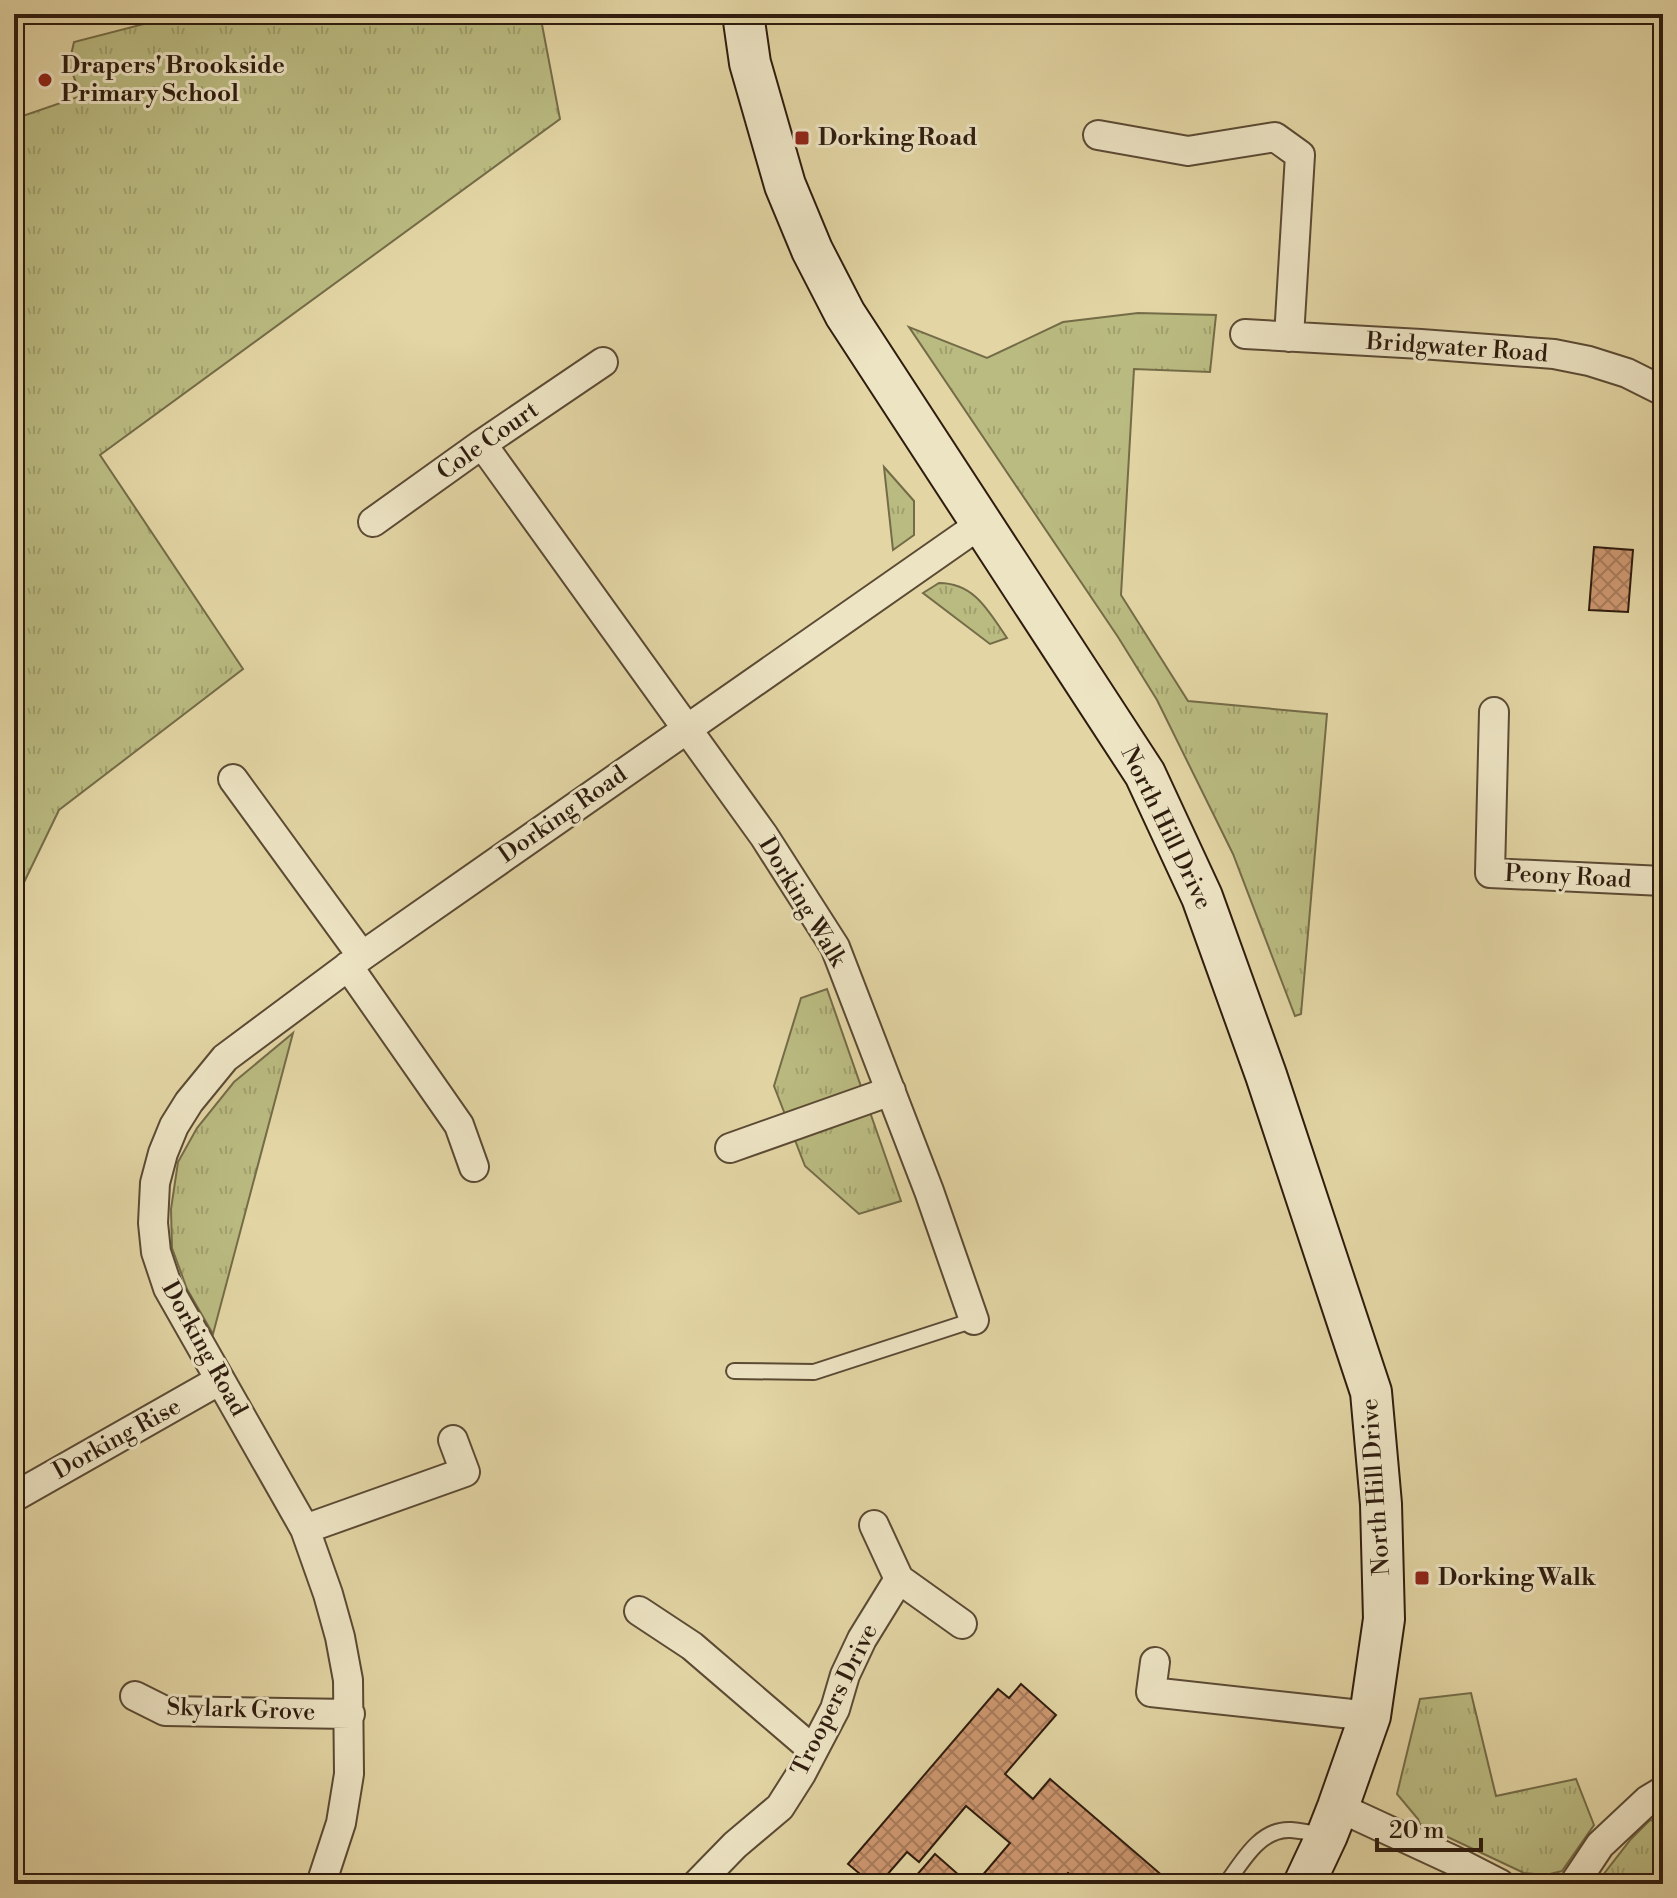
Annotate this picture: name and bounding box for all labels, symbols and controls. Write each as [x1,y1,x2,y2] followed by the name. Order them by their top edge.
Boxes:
[61,51,285,109] place label: Drapers' Brookside Primary School
[36,71,54,89] marker: Drapers' Brookside Primary School
[818,123,977,153] place label: Dorking Road
[793,129,811,147] marker: Dorking Road
[1364,327,1549,369] street label: Bridgwater Road
[431,395,545,487] street label: Cole Court
[1114,742,1218,914] street label: North Hill Drive
[493,759,633,870] street label: Dorking Road
[751,832,853,974] street label: Dorking Walk
[1504,859,1632,895] street label: Peony Road
[155,1276,254,1422] street label: Dorking Road
[48,1392,186,1486] street label: Dorking Rise
[1355,1397,1397,1577] street label: North Hill Drive
[1438,1563,1597,1593] place label: Dorking Walk
[1413,1569,1431,1587] marker: Dorking Walk
[785,1619,885,1781] street label: Troopers Drive
[166,1692,316,1728] street label: Skylark Grove
[1377,1802,1481,1852] scale bar
[1389,1816,1445,1846] text: 20 m

